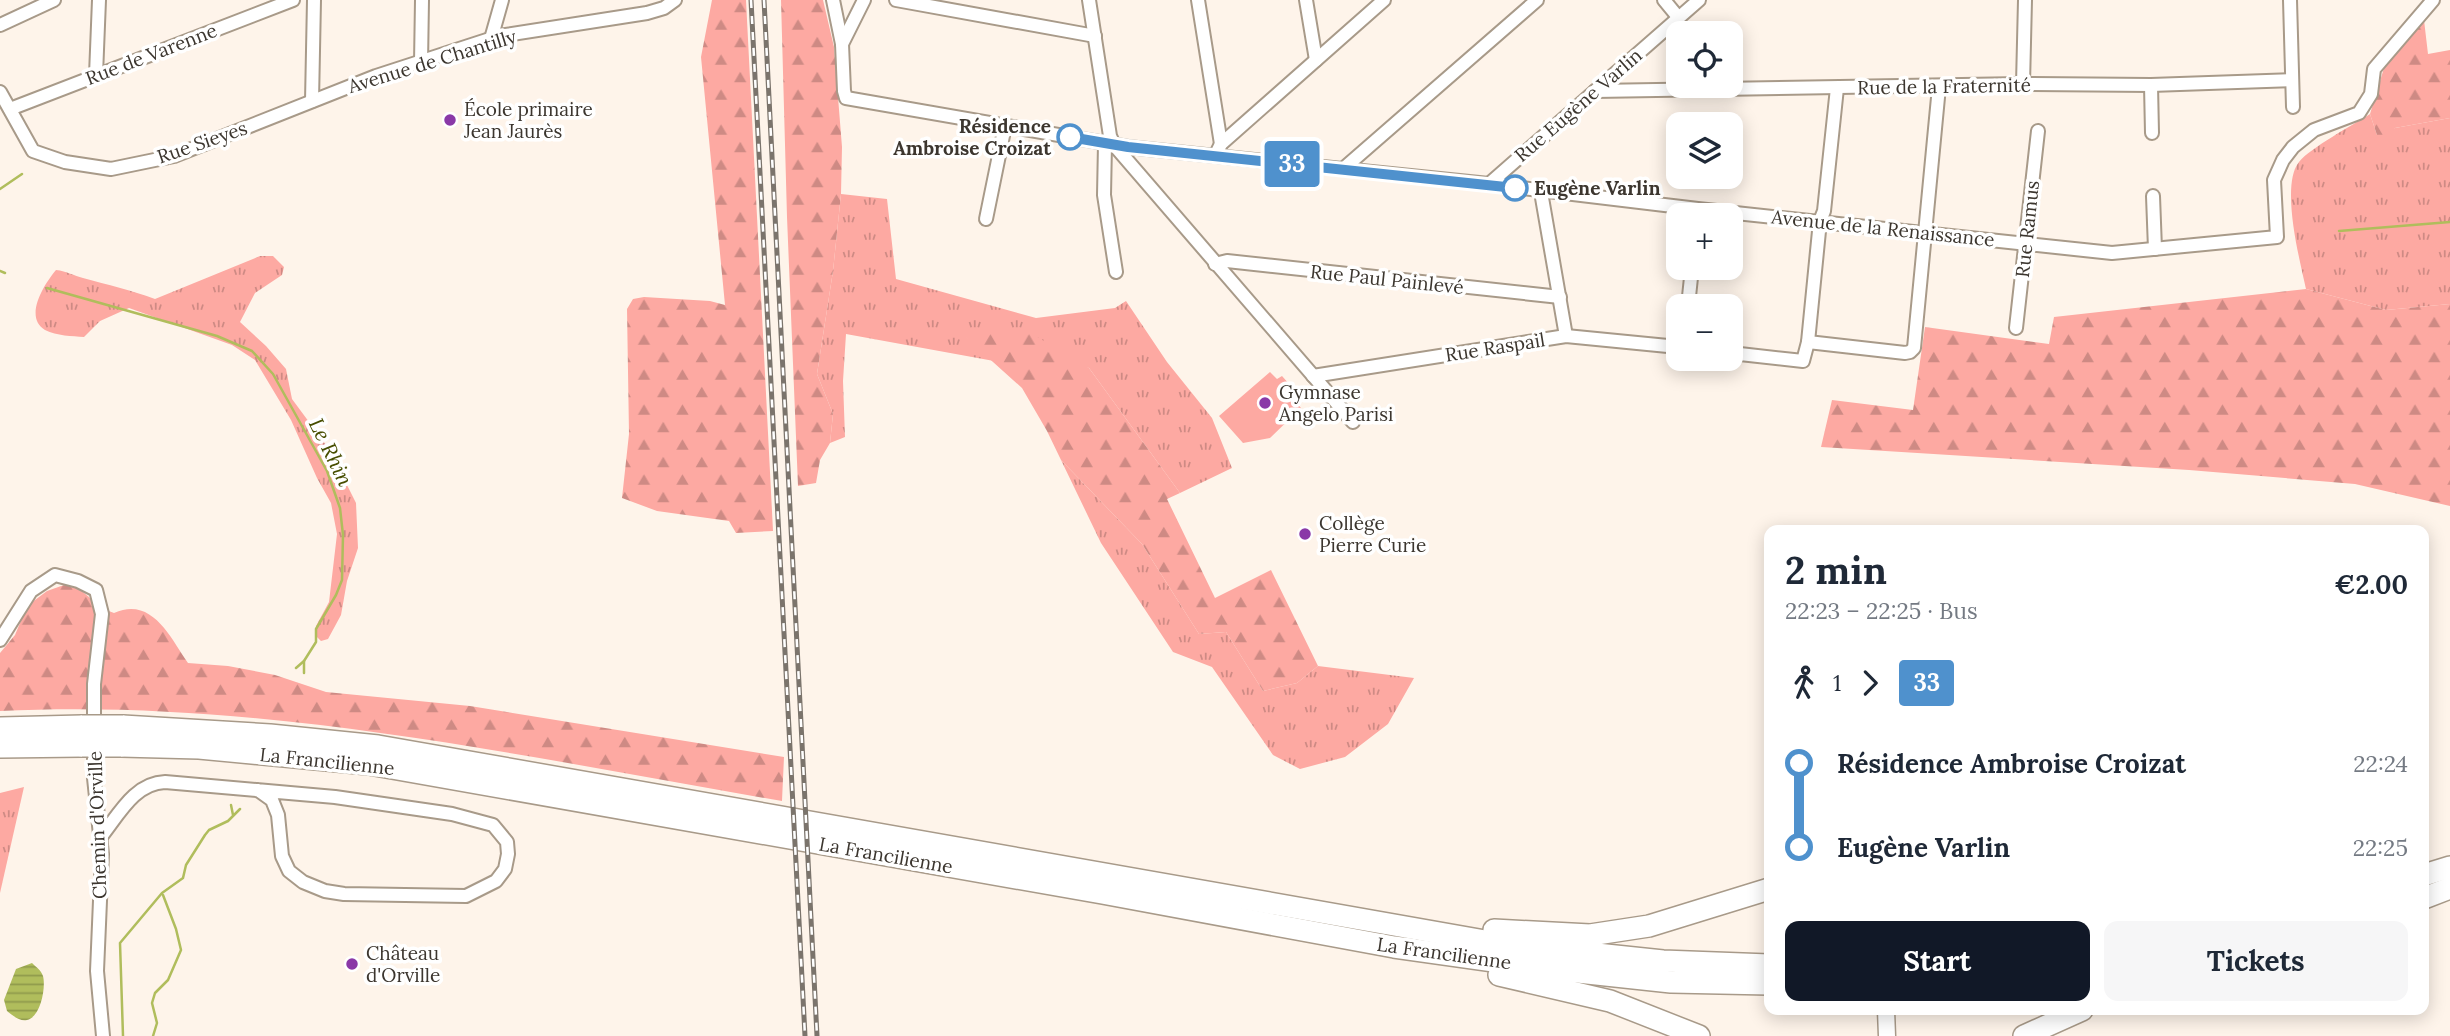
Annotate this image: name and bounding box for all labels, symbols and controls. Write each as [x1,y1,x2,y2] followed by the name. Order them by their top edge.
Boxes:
[82,18,220,90] street label: Rue de Varenne
[1666,21,1743,371] map controls
[1666,21,1743,98] button: locate
[344,24,519,98] street label: Avenue de Chantilly
[1509,43,1647,167] street label: Rue Eugène Varlin
[1857,72,2031,100] street label: Rue de la Fraternité
[463,97,593,143] place label: École primaire Jean Jaurès
[442,112,458,128] marker: École primaire Jean Jaurès
[1666,112,1743,189] button: layers
[893,114,1052,160] place label: Résidence Ambroise Croizat
[154,115,250,169] street label: Rue Sieyes
[1057,124,1083,150] marker: Résidence Ambroise Croizat
[1260,141,1324,187] line badge: 33
[1279,148,1305,179] text: 33
[1502,175,1528,201] marker: Eugène Varlin
[1534,176,1661,200] place label: Eugène Varlin
[2010,179,2044,279] street label: Rue Ramus
[1666,203,1743,280] button: +
[1769,204,1996,252] street label: Avenue de la Renaissance
[1309,259,1465,299] street label: Rue Paul Painlevé
[1666,294,1743,371] button: −
[1443,327,1547,367] street label: Rue Raspail
[1278,380,1393,426] place label: Gymnase Angelo Parisi
[1257,395,1273,411] marker: Gymnase Angelo Parisi
[303,413,359,491] water label: Le Rhin
[1319,511,1426,557] place label: Collège Pierre Curie
[1297,526,1313,542] marker: Collège Pierre Curie
[1785,546,1887,594] text: 2 min
[2334,568,2408,601] text: €2.00
[1785,596,1978,625] text: 22:23 – 22:25 · Bus
[1785,664,1823,702] icon: walk
[1851,664,1889,702] icon: forward
[1913,667,1940,698] text: 33
[1833,668,1841,697] text: 1
[258,742,396,780] street label: La Francilienne
[1837,747,2186,780] text: Résidence Ambroise Croizat
[2353,749,2408,778] text: 22:24
[82,751,112,899] street label: Chemin d'Orville
[817,831,955,879] street label: La Francilienne
[1837,831,2010,864] text: Eugène Varlin
[2353,833,2408,862] text: 22:25
[1785,921,2090,1001] button: Start
[2104,921,2408,1001] button: Tickets
[1375,932,1513,974] street label: La Francilienne
[366,941,440,987] place label: Château d'Orville
[344,956,360,972] marker: Château d'Orville

